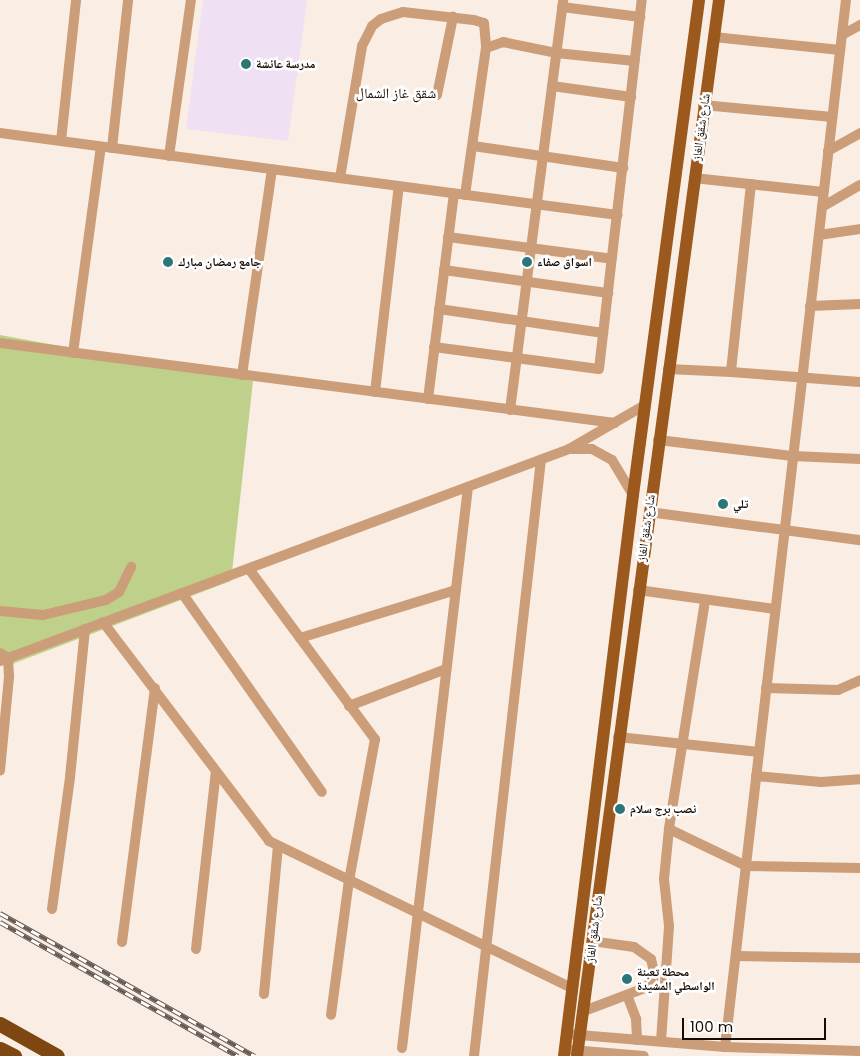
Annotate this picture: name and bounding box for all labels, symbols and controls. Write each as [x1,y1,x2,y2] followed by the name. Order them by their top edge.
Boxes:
[256,57,315,71] place label: مدرسة عائشة
[240,58,252,70] marker: مدرسة عائشة
[356,85,436,101] district label: شقق غاز الشمال
[689,93,713,161] street label: شارع شقق الغاز
[178,255,261,269] place label: جامع رمضان مبارك
[537,255,592,269] place label: اسواق صفاء
[162,256,174,268] marker: جامع رمضان مبارك
[521,256,533,268] marker: اسواق صفاء
[634,494,658,562] street label: شارع شقق الغاز
[733,497,748,511] place label: تلي
[717,498,729,510] marker: تلي
[630,802,696,816] place label: نصب برج سلام
[614,803,626,815] marker: نصب برج سلام
[583,895,605,963] street label: شارع شقق الغاز
[637,965,715,993] place label: محطة تعبئة الواسطي المشيدة
[621,973,633,985] marker: محطة تعبئة الواسطي المشيدة
[685,1008,829,1040] scale bar
[690,1016,733,1037] text: 100 m

